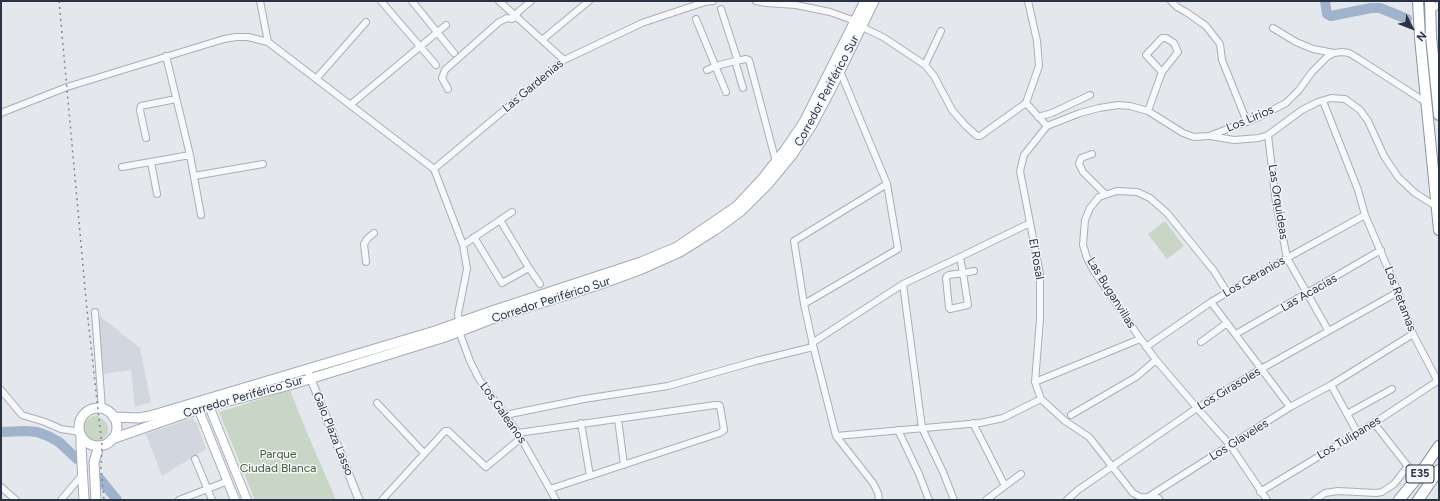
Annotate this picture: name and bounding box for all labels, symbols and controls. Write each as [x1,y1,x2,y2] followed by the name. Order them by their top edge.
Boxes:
[1392,8,1432,48] north arrow
[1414,29,1429,44] text: N
[792,33,862,149] street label: Corredor Periférico Sur
[500,56,566,116] street label: Las Gardenias
[1224,103,1276,135] street label: Los Lirios
[1265,163,1291,241] street label: Las Orquideas
[1025,237,1047,281] street label: El Rosal
[1220,253,1288,301] street label: Los Geranios
[1084,255,1138,331] street label: Las Buganvillas
[1381,265,1419,333] street label: Los Retamas
[1278,271,1340,315] street label: Las Acacias
[490,274,612,326] street label: Corredor Periférico Sur
[1195,365,1263,413] street label: Los Girasoles
[181,373,305,421] street label: Corredor Periférico Sur
[477,380,529,446] street label: Los Galeanos
[310,390,356,478] street label: Galo Plaza Lasso
[1314,413,1384,463] street label: Los Tulipanes
[1207,416,1271,464] street label: Los Glaveles
[240,447,316,475] park label: Parque Ciudad Blanca
[1406,465,1434,483] road number: E35

